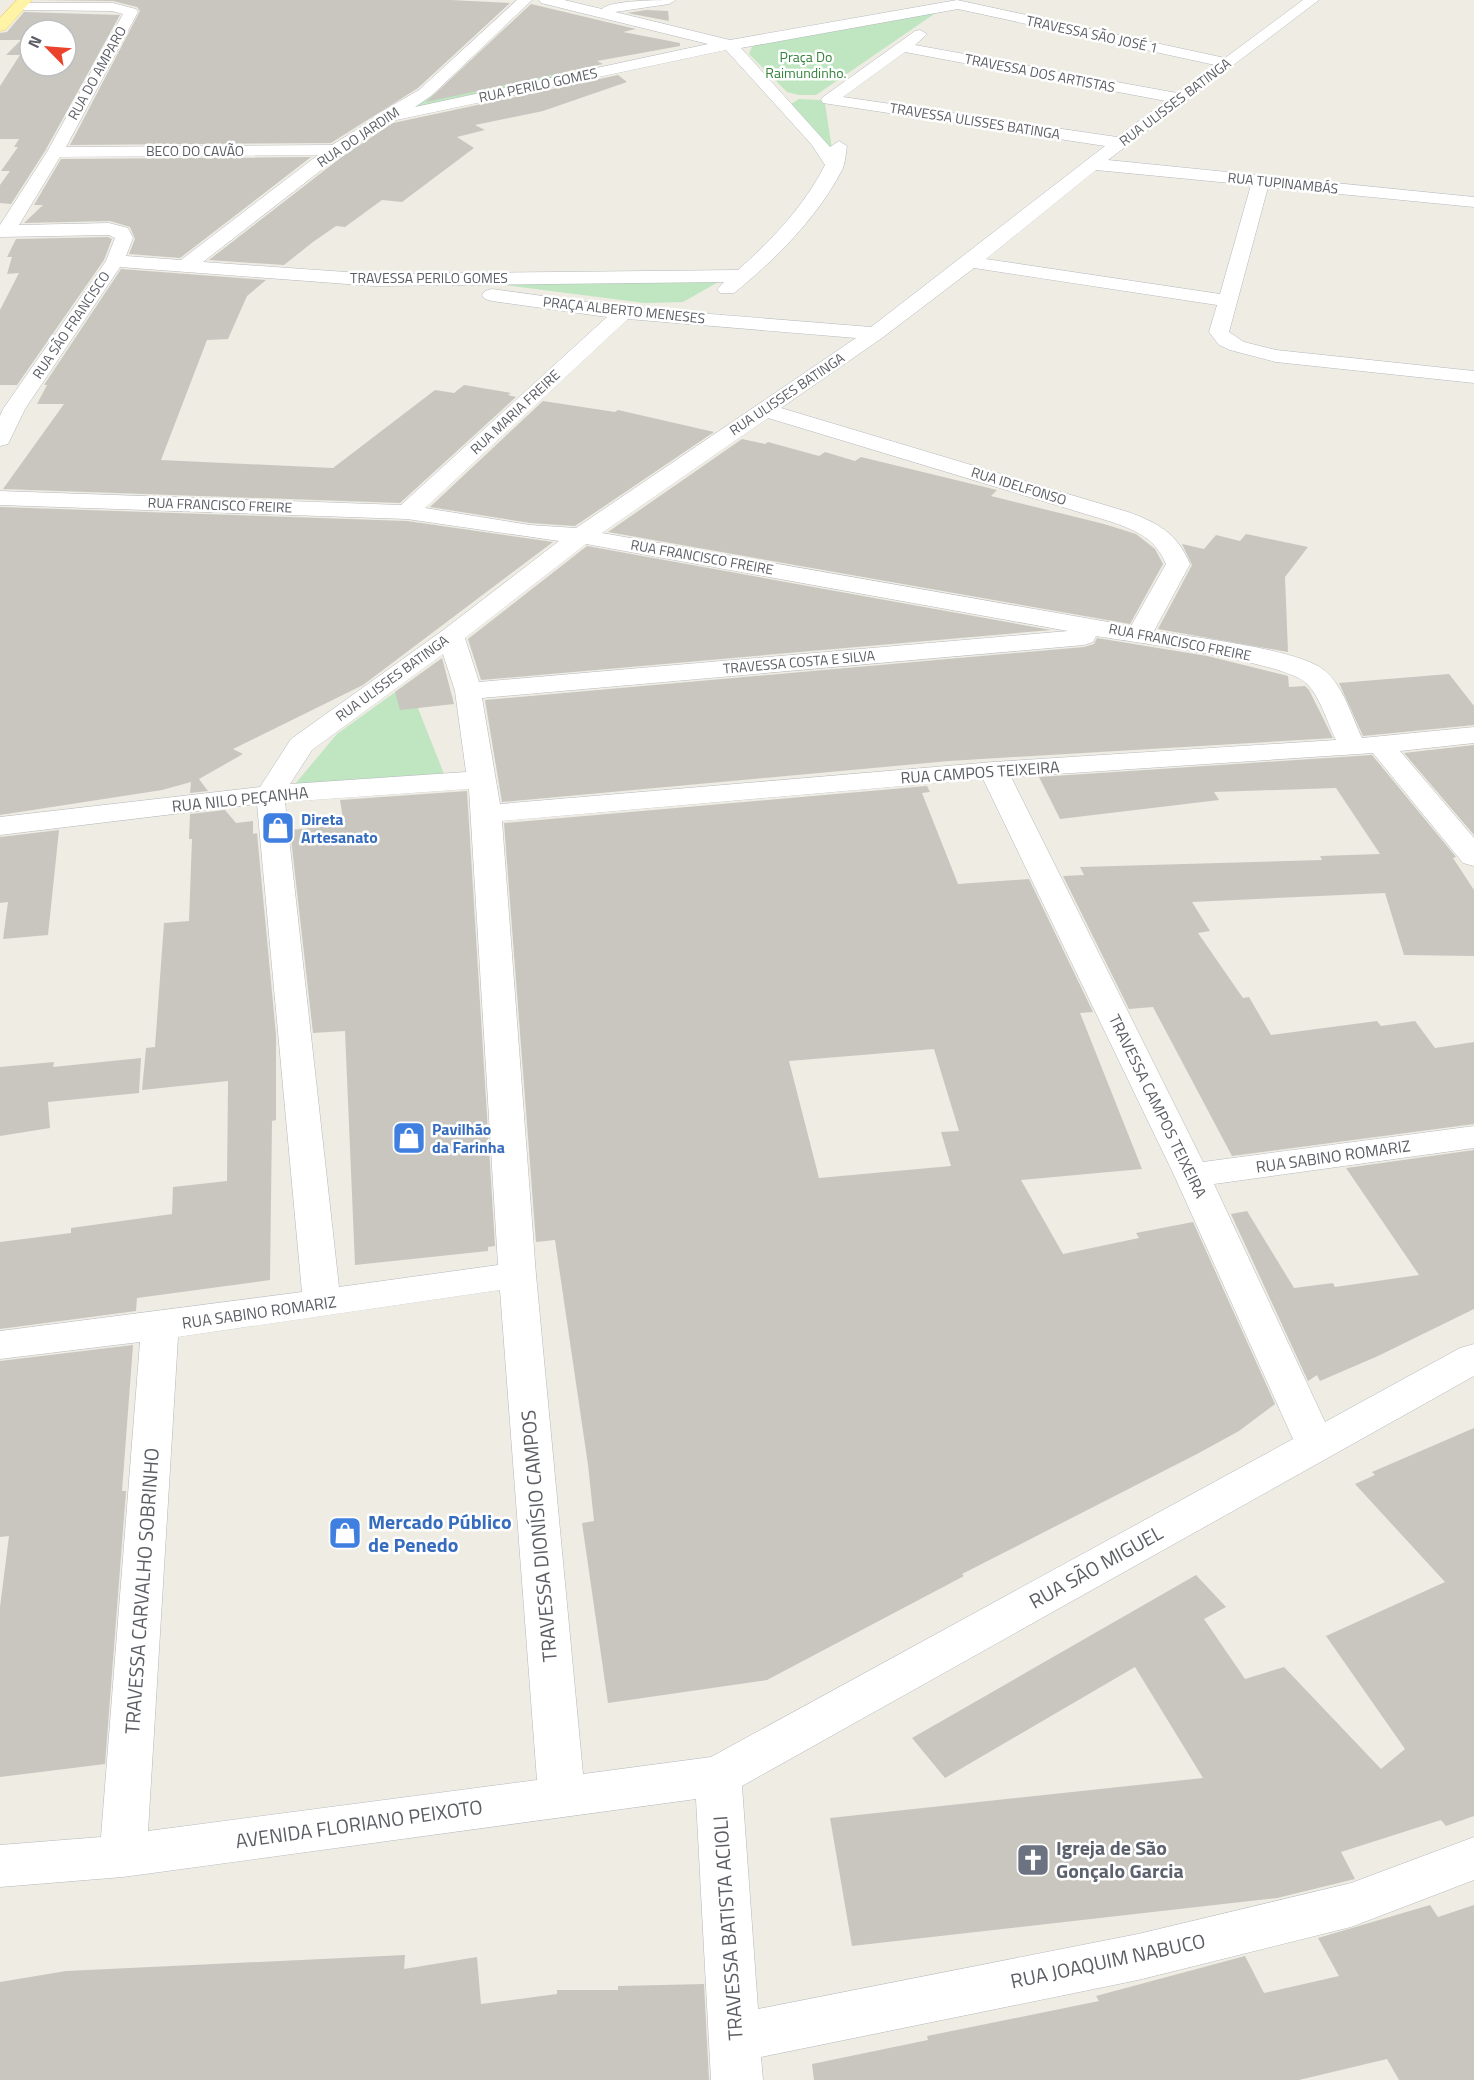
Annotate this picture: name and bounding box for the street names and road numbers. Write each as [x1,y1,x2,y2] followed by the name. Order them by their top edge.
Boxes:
[1025,9,1160,58] street label: TRAVESSA SÃO JOSÉ 1
[62,22,131,124] street label: RUA DO AMPARO
[963,48,1117,97] street label: TRAVESSA DOS ARTISTAS
[1114,52,1235,151] street label: RUA ULISSES BATINGA
[477,62,599,107] street label: RUA PERILO GOMES
[888,97,1062,144] street label: TRAVESSA ULISSES BATINGA
[312,101,403,172] street label: RUA DO JARDIM
[146,140,244,161] street label: BECO DO CAVÃO
[1227,166,1339,199] street label: RUA TUPINAMBÁS
[27,267,115,383] street label: RUA SÃO FRANCISCO
[350,267,508,288] street label: TRAVESSA PERILO GOMES
[542,291,706,328] street label: PRAÇA ALBERTO MENESES
[725,347,849,440] street label: RUA ULISSES BATINGA
[465,364,564,459] street label: RUA MARIA FREIRE
[969,461,1069,510] street label: RUA IDELFONSO
[147,491,293,518] street label: RUA FRANCISCO FREIRE
[629,534,775,579] street label: RUA FRANCISCO FREIRE
[1107,617,1253,666] street label: RUA FRANCISCO FREIRE
[331,629,453,726] street label: RUA ULISSES BATINGA
[722,644,876,679] street label: TRAVESSA COSTA E SILVA
[900,754,1061,790] street label: RUA CAMPOS TEIXEIRA
[171,780,310,818] street label: RUA NILO PEÇANHA
[1103,1010,1213,1202] street label: TRAVESSA CAMPOS TEIXEIRA
[1254,1133,1412,1179] street label: RUA SABINO ROMARIZ
[180,1289,338,1335] street label: RUA SABINO ROMARIZ
[512,1409,565,1663] street label: TRAVESSA DIONÍSIO CAMPOS
[116,1447,167,1735] street label: TRAVESSA CARVALHO SOBRINHO
[1023,1517,1169,1616] street label: RUA SÃO MIGUEL
[233,1791,485,1856] street label: AVENIDA FLORIANO PEIXOTO
[704,1815,751,2041] street label: TRAVESSA BATISTA ACIOLI
[1008,1925,1208,1996] street label: RUA JOAQUIM NABUCO

